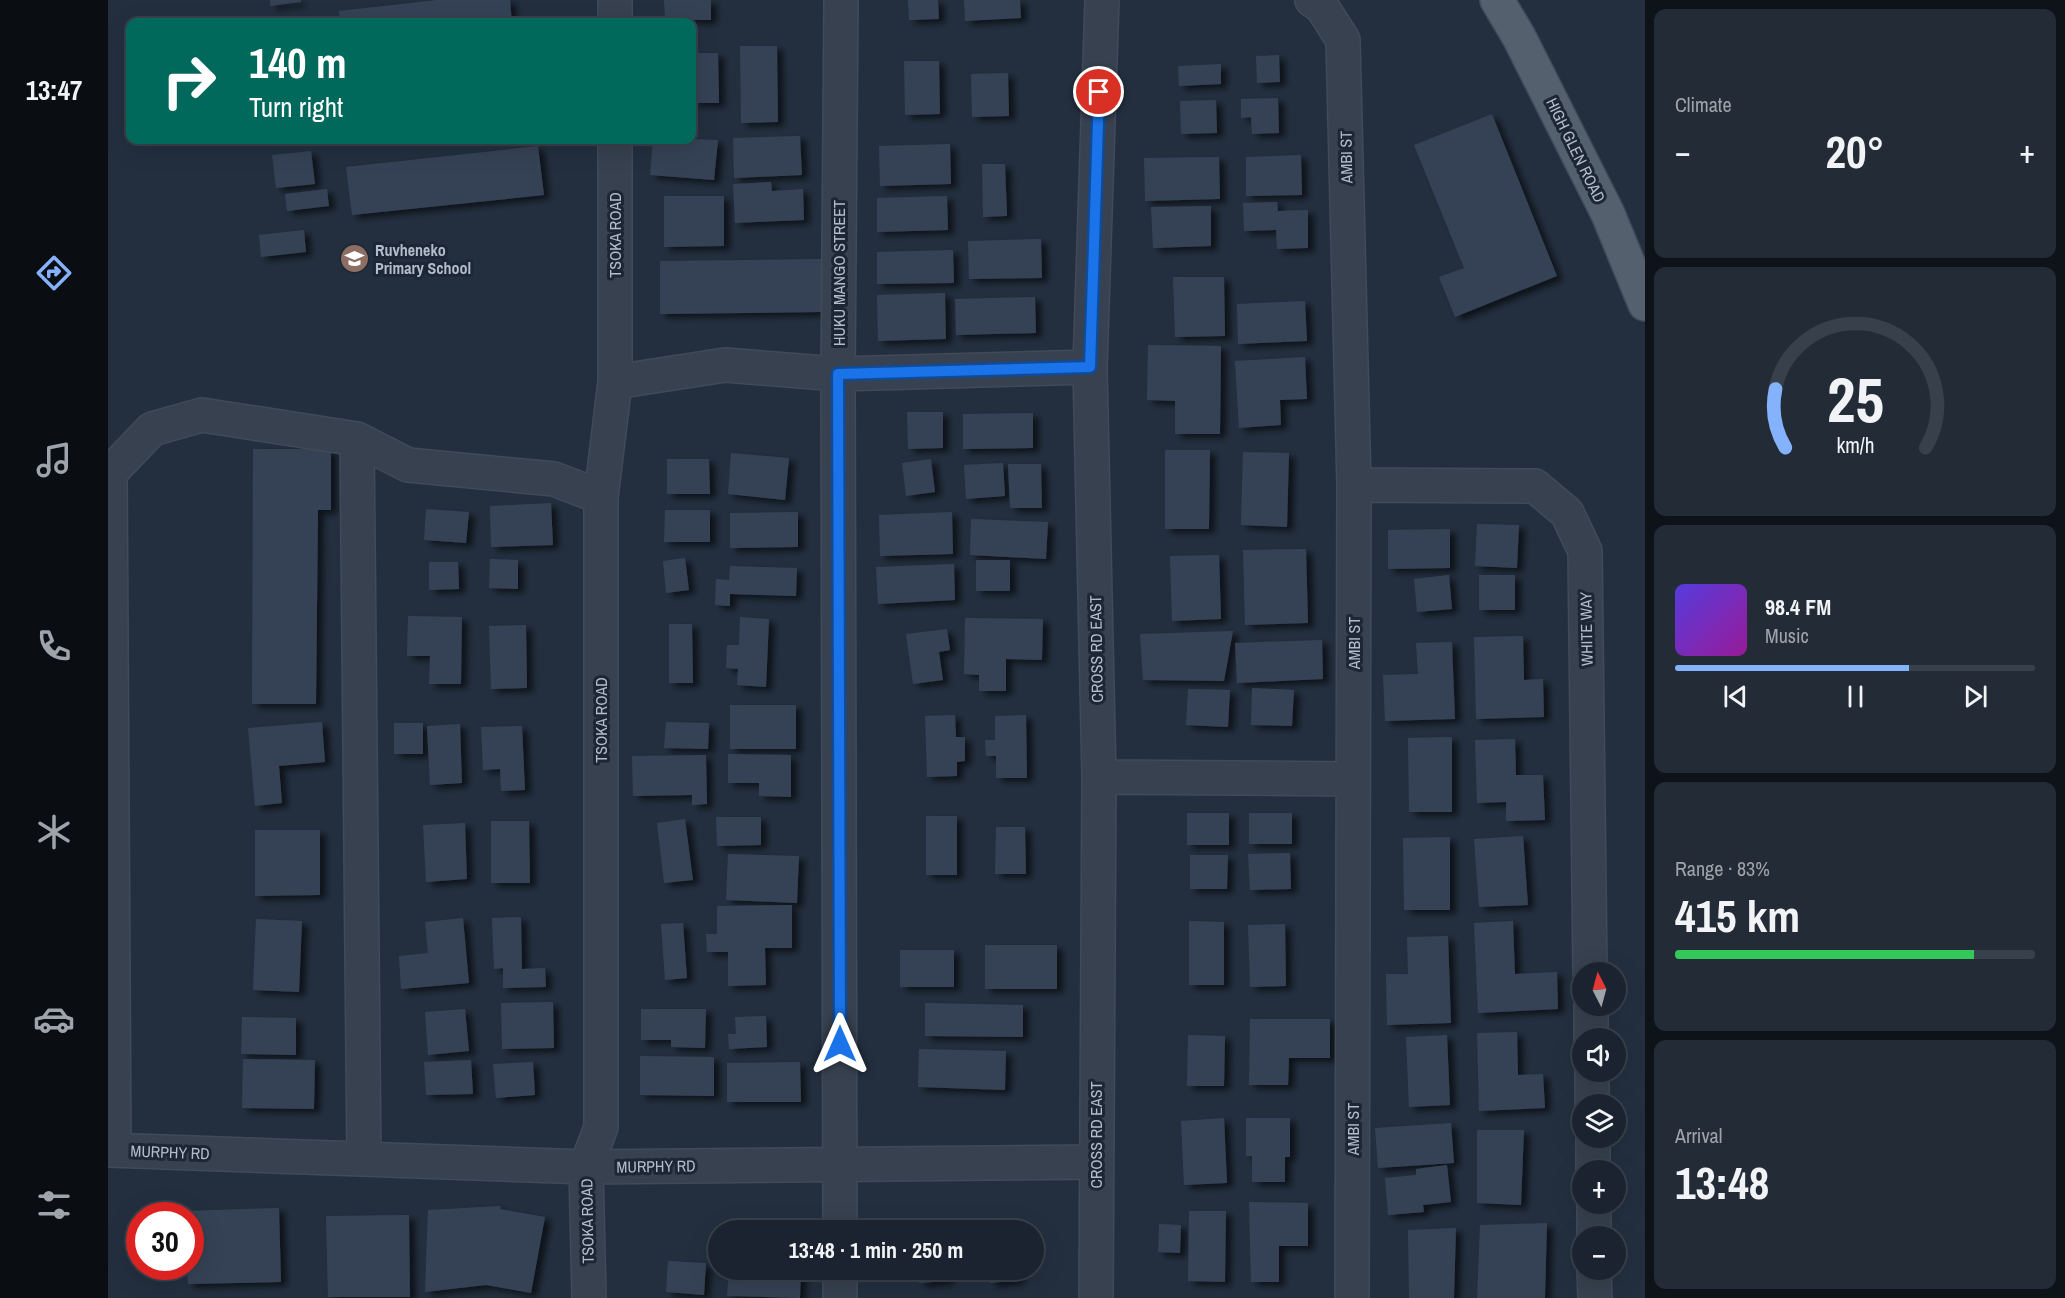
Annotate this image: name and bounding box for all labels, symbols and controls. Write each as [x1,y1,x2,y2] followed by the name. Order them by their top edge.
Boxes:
[249,35,347,91] text: 140 m
[150,42,228,120] icon: right
[1073,66,1124,117] pin
[26,72,82,108] text: 13:47
[1082,75,1115,108] icon: arrive
[249,89,343,125] text: Turn right
[1675,91,1732,118] text: Climate
[1541,94,1611,206] street label: HIGH GLEN ROAD
[1825,121,1885,182] text: 20°
[1675,129,1691,173] text: −
[2019,129,2035,173] text: +
[1335,131,1357,184] street label: AMBI ST
[604,192,626,278] street label: TSOKA ROAD
[828,200,850,346] street label: HUKU MANGO STREET
[375,239,471,279] place label: Ruvheneko Primary School
[338,243,370,275] school or university icon: Ruvheneko Primary School
[33,252,75,294] icon: directions
[1827,357,1883,441] text: 25
[1836,432,1874,461] text: km/h
[33,439,75,481] icon: music
[1574,591,1598,666] street label: WHITE WAY
[1765,592,1831,622] text: 98.4 FM
[1084,595,1108,703] street label: CROSS RD EAST
[1343,617,1365,670] street label: AMBI ST
[1765,622,1809,649] text: Music
[33,625,75,667] icon: phone
[590,677,612,763] street label: TSOKA ROAD
[1719,680,1752,713] icon: previous
[1839,680,1872,713] icon: pause
[1959,680,1992,713] icon: next
[33,811,75,853] icon: climate
[1675,855,1770,882] text: Range · 83%
[1675,885,1800,946] text: 415 km
[1572,962,1626,1016] north arrow
[1572,962,1626,1280] map controls
[33,998,75,1040] icon: car
[808,1012,872,1076] position arrow
[1572,1028,1626,1082] button: sound
[1085,1081,1107,1189] street label: CROSS RD EAST
[1572,1094,1626,1148] button: layers
[1342,1103,1364,1156] street label: AMBI ST
[1675,1122,1722,1149] text: Arrival
[130,1140,210,1164] street label: MURPHY RD
[1675,1152,1769,1213] text: 13:48
[616,1154,696,1178] street label: MURPHY RD
[1572,1160,1626,1214] button: +
[575,1178,599,1264] street label: TSOKA ROAD
[33,1184,75,1226] icon: filters
[126,1202,204,1280] speed limit sign: 30
[1572,1226,1626,1280] button: −
[789,1235,963,1265] text: 13:48 · 1 min · 250 m

